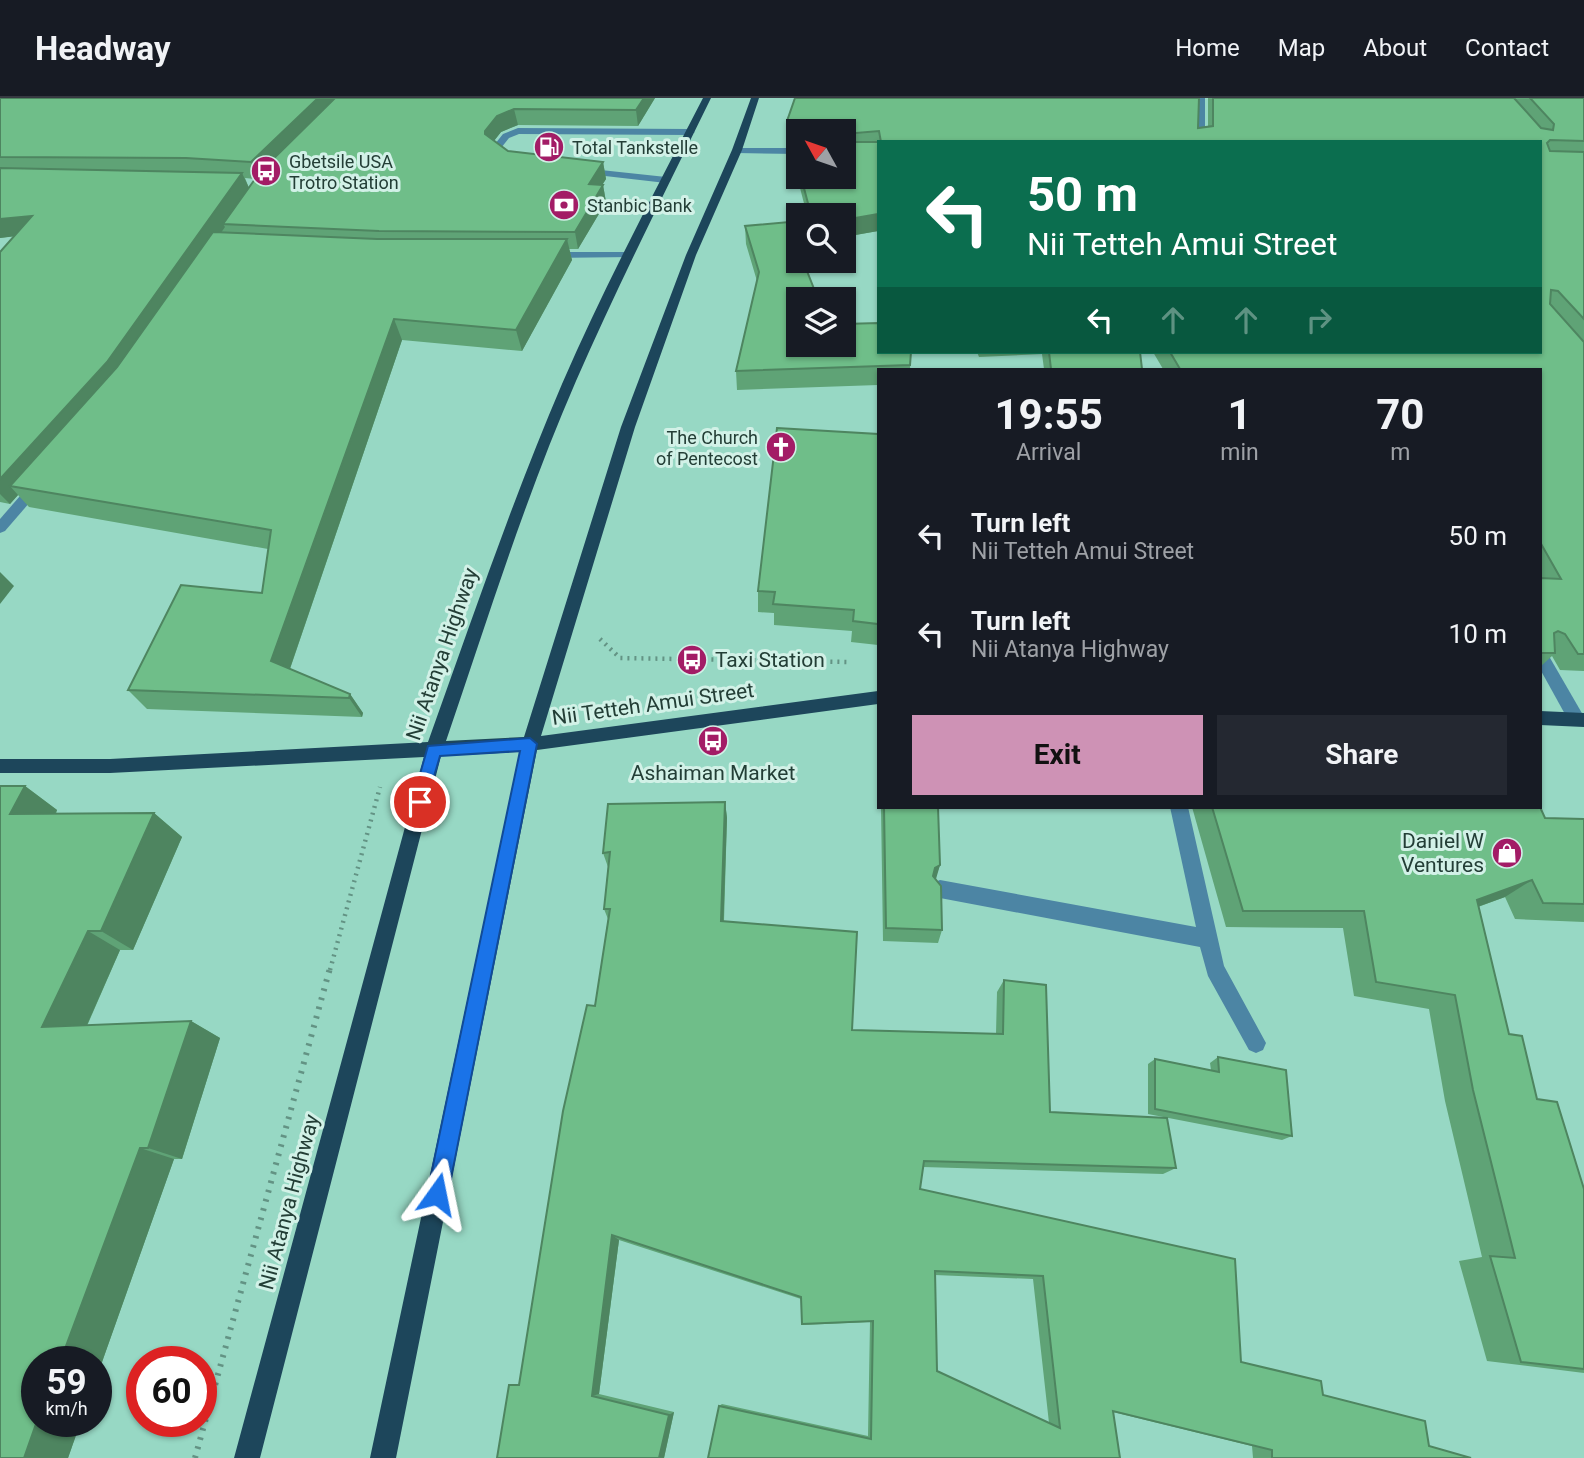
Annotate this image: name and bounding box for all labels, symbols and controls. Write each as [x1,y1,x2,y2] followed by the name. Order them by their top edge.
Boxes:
[35,29,171,68] text: Headway
[1175,34,1240,62] text: Home
[1278,34,1325,62] text: Map
[1363,34,1427,62] text: About
[1465,34,1549,62] text: Contact
[786,119,856,189] north arrow
[786,119,856,357] map controls
[532,130,566,164] fuel station icon: Total Tankstelle
[572,137,698,158] place label: Total Tankstelle
[289,151,399,193] place label: Gbetsile USA Trotro Station
[249,154,283,188] bus stop icon: Gbetsile USA Trotro Station
[1027,166,1138,223] text: 50 m
[912,168,1003,259] icon: left
[547,188,581,222] bank icon: Stanbic Bank
[587,195,693,216] place label: Stanbic Bank
[786,203,856,273] button: search
[1027,225,1337,263] text: Nii Tetteh Amui Street
[786,287,856,357] button: layers
[1081,301,1119,339] icon: left
[1154,301,1192,339] icon: ahead
[1227,301,1265,339] icon: ahead
[1300,301,1338,339] icon: right
[995,390,1103,439] text: 19:55
[1227,390,1252,439] text: 1
[1376,390,1424,439] text: 70
[656,427,758,469] place label: The Church of Pentecost
[764,430,798,464] church icon: The Church of Pentecost
[1016,439,1081,466] text: Arrival
[1220,439,1259,466] text: min
[1390,439,1410,466] text: m
[971,508,1070,538] text: Turn left
[912,517,950,555] icon: left
[1449,521,1507,551] text: 50 m
[971,538,1194,565] text: Nii Tetteh Amui Street
[401,565,483,743] street label: Nii Atanya Highway
[971,606,1070,636] text: Turn left
[912,615,950,653] icon: left
[1449,619,1507,649] text: 10 m
[971,636,1169,663] text: Nii Atanya Highway
[675,643,709,677] bus stop icon: Taxi Station
[715,648,825,672] place label: Taxi Station
[550,678,756,730] street label: Nii Tetteh Amui Street
[912,715,1203,795] button: Exit
[1217,715,1507,795] button: Share
[696,724,730,758] bus stop icon: Ashaiman Market
[631,761,795,785] place label: Ashaiman Market
[390,772,450,832] pin
[401,783,439,821] icon: arrive
[1401,829,1484,877] place label: Daniel W Ventures
[1490,836,1524,870] shop icon: Daniel W Ventures
[254,1112,324,1292] street label: Nii Atanya Highway
[400,1157,474,1231] position arrow
[126,1346,217,1437] speed limit sign: 60
[46,1362,87,1403] text: 59
[45,1398,88,1419] text: km/h

